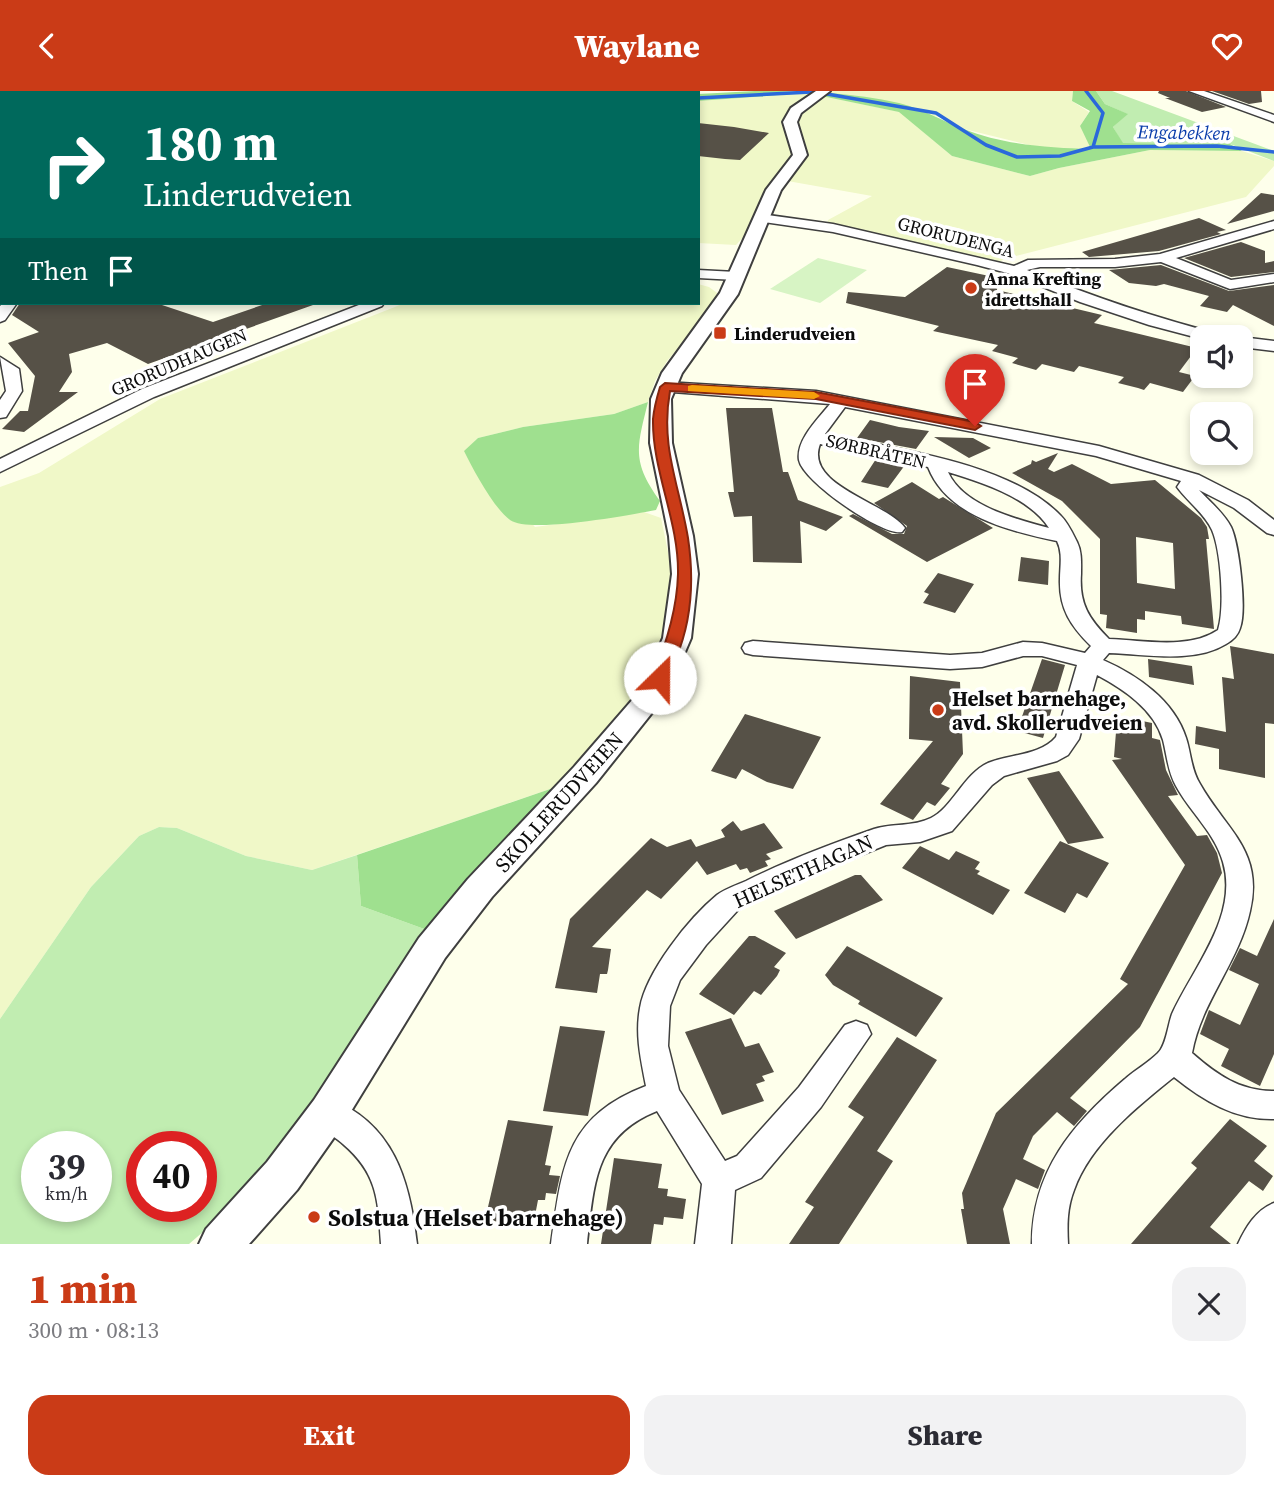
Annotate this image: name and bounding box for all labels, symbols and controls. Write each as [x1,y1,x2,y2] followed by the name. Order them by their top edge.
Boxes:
[574,24,700,68] text: Waylane
[28,27,66,65] icon: back
[1208,27,1246,65] icon: heart
[143,109,278,176] text: 180 m
[1136,118,1231,146] water label: Engabekken
[28,119,119,210] icon: right
[143,173,352,217] text: Linderudveien
[895,210,1017,264] street label: GRORUDENGA
[102,252,140,290] icon: arrive
[28,253,88,289] text: Then
[985,266,1102,312] place label: Anna Krefting idrettshall
[963,280,979,296] marker: Anna Krefting idrettshall
[734,321,856,346] place label: Linderudveien
[107,322,251,402] street label: GRORUDHAUGEN
[712,325,728,341] marker: Linderudveien
[1190,325,1253,465] map controls
[1190,325,1253,388] button: sound
[945,354,1005,426] pin
[956,365,994,403] icon: arrive
[1190,402,1253,465] button: search
[824,427,928,475] street label: SØRBRÅTEN
[623,641,697,715] position arrow
[952,684,1143,737] place label: Helset barnehage, avd. Skollerudveien
[930,702,946,718] marker: Helset barnehage, avd. Skollerudveien
[488,726,630,878] street label: SKOLLERUDVEIEN
[729,827,877,915] street label: HELSETHAGAN
[126,1131,217,1222] speed limit sign: 40
[48,1143,85,1191] text: 39
[45,1181,88,1206] text: km/h
[328,1201,624,1234] place label: Solstua (Helset barnehage)
[306,1209,322,1225] marker: Solstua (Helset barnehage)
[28,1259,138,1317] text: 1 min
[1172,1267,1246,1341] button: close
[28,1314,159,1346] text: 300 m · 08:13
[28,1395,630,1475] button: Exit
[644,1395,1246,1475] button: Share

